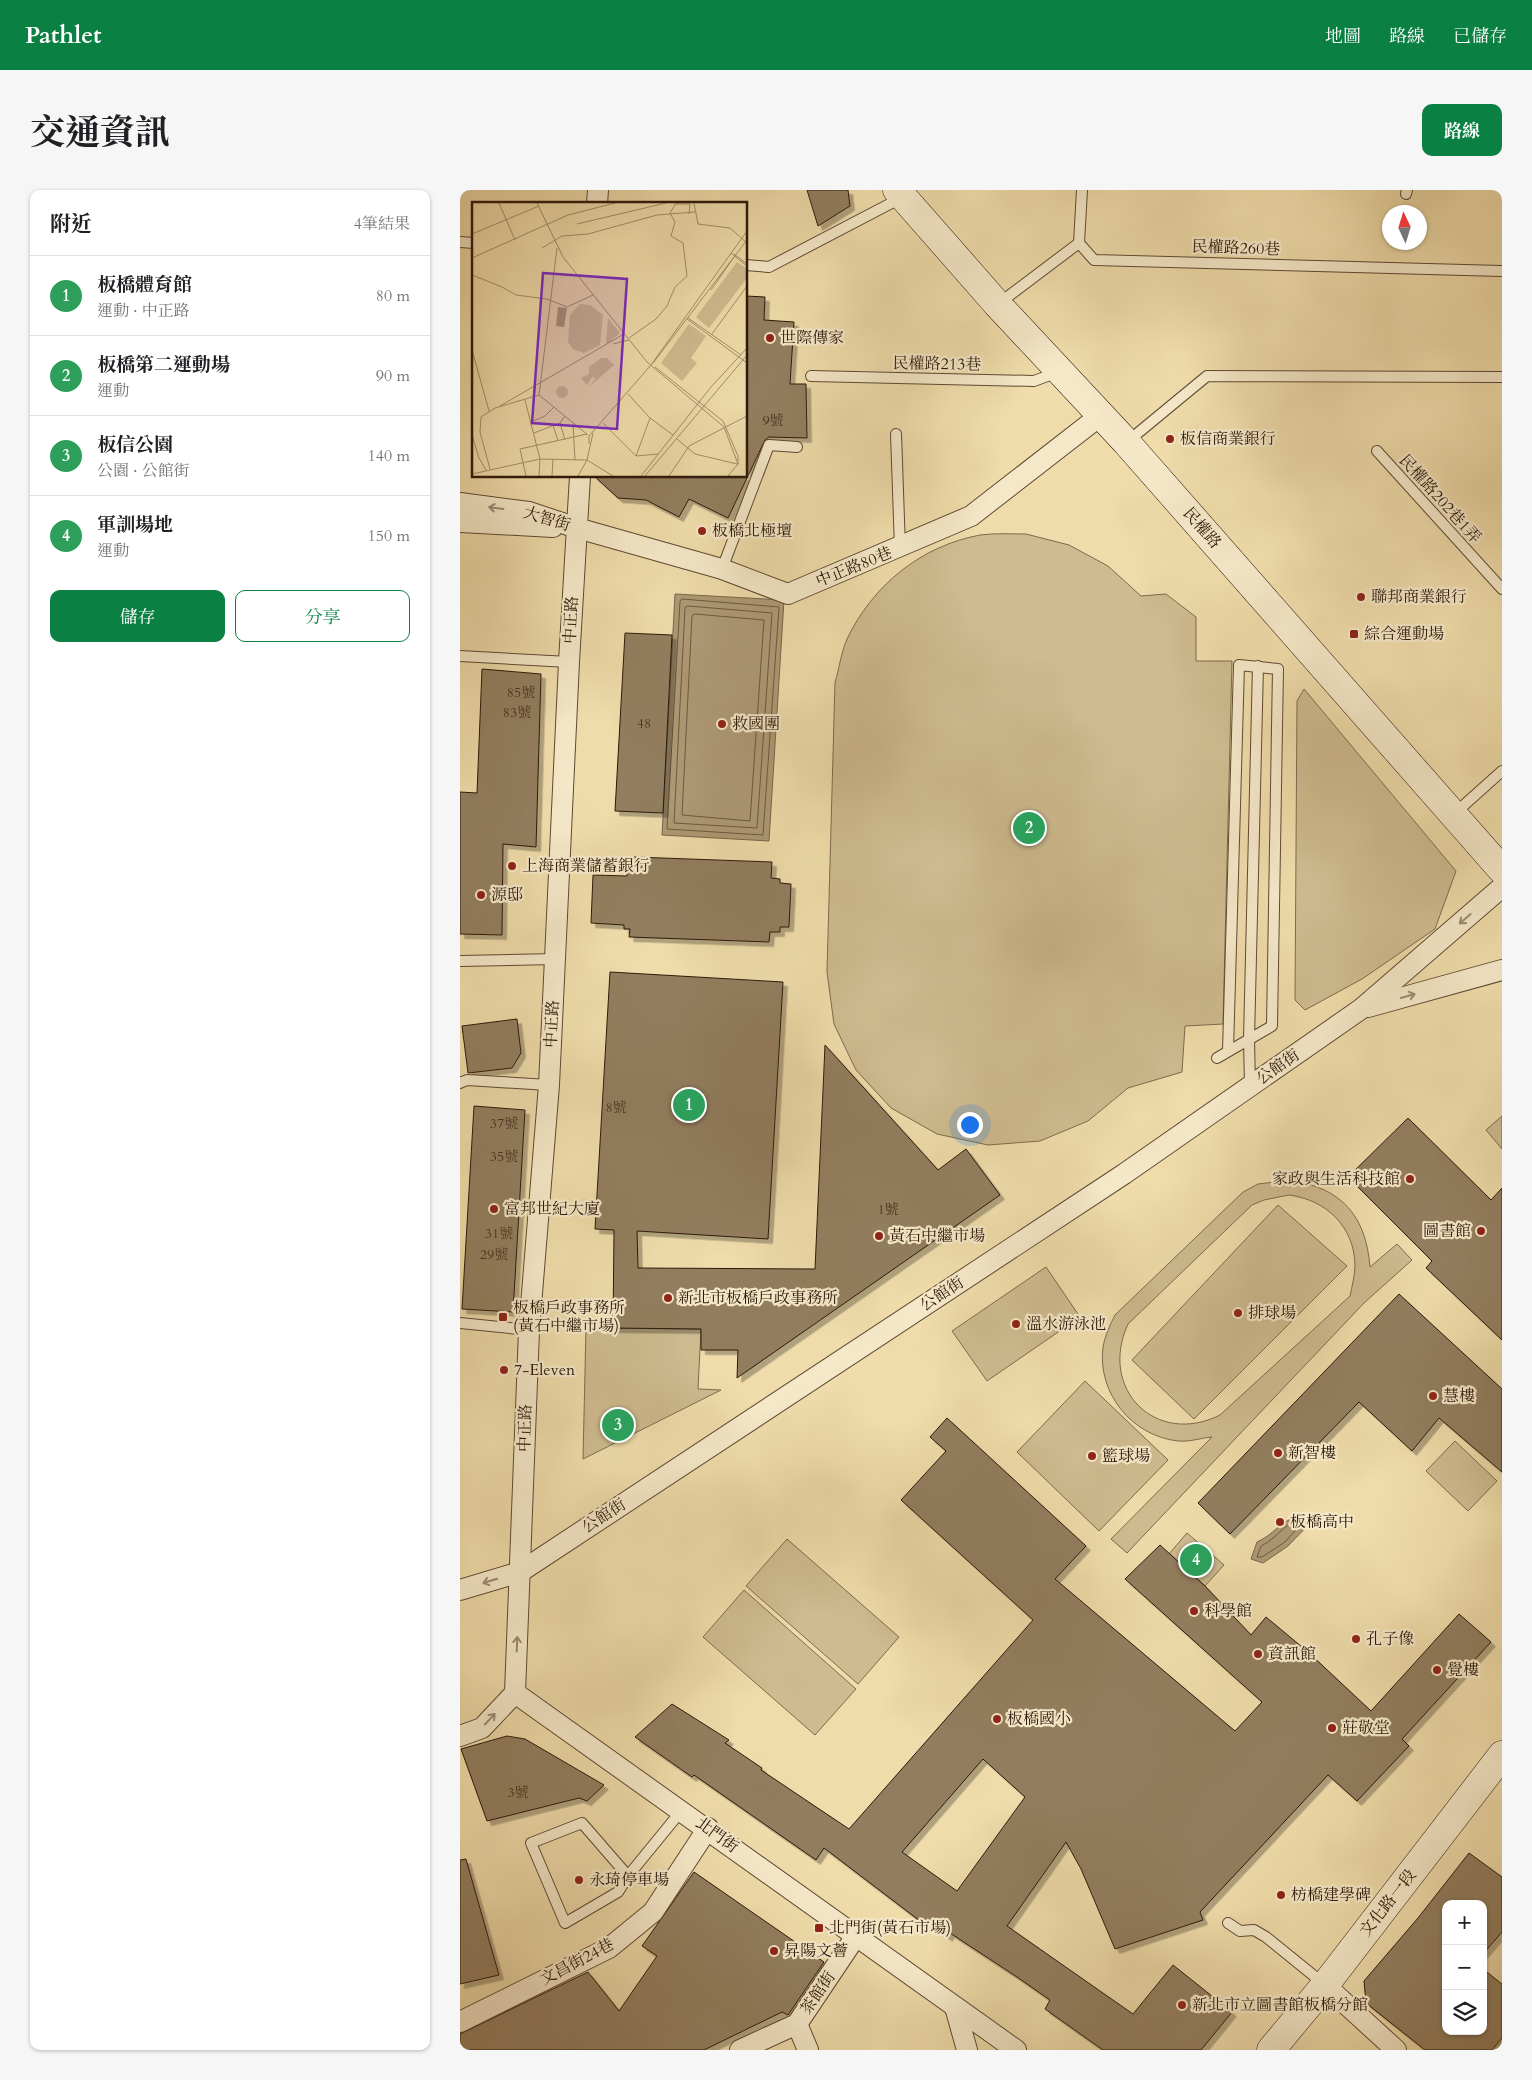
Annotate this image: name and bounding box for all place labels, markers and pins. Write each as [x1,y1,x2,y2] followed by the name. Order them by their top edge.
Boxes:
[780,327,844,349] place label: 世際傳家
[764,332,776,344] marker: 世際傳家
[1180,428,1276,450] place label: 板信商業銀行
[1164,433,1176,445] marker: 板信商業銀行
[712,520,792,542] place label: 板橋北極壇
[696,525,708,537] marker: 板橋北極壇
[1371,586,1467,608] place label: 聯邦商業銀行
[1355,591,1367,603] marker: 聯邦商業銀行
[1364,623,1444,645] place label: 綜合運動場
[1348,628,1360,640] marker: 綜合運動場
[732,713,780,735] place label: 救國團
[716,718,728,730] marker: 救國團
[1013,809,1045,847] pin: 2
[522,855,650,877] place label: 上海商業儲蓄銀行
[506,860,518,872] marker: 上海商業儲蓄銀行
[491,884,523,906] place label: 源邸
[475,889,487,901] marker: 源邸
[673,1086,705,1124] pin: 1
[1272,1168,1400,1190] place label: 家政與生活科技館
[1404,1173,1416,1185] marker: 家政與生活科技館
[504,1198,600,1220] place label: 富邦世紀大廈
[488,1203,500,1215] marker: 富邦世紀大廈
[1423,1220,1471,1242] place label: 圖書館
[889,1225,985,1247] place label: 黃石中繼市場
[1475,1225,1487,1237] marker: 圖書館
[873,1230,885,1242] marker: 黃石中繼市場
[678,1287,838,1309] place label: 新北市板橋戶政事務所
[662,1292,674,1304] marker: 新北市板橋戶政事務所
[513,1297,625,1337] place label: 板橋戶政事務所 (黃石中繼市場)
[1248,1302,1296,1324] place label: 排球場
[1232,1307,1244,1319] marker: 排球場
[497,1311,509,1323] marker: 板橋戶政事務所 (黃石中繼市場)
[1026,1313,1106,1335] place label: 溫水游泳池
[1010,1318,1022,1330] marker: 溫水游泳池
[514,1359,575,1381] place label: 7-Eleven
[498,1364,510,1376] marker: 7-Eleven
[1443,1385,1475,1407] place label: 慧樓
[1427,1390,1439,1402] marker: 慧樓
[602,1406,634,1444] pin: 3
[1288,1442,1336,1464] place label: 新智樓
[1102,1445,1150,1467] place label: 籃球場
[1272,1447,1284,1459] marker: 新智樓
[1086,1450,1098,1462] marker: 籃球場
[1290,1511,1354,1533] place label: 板橋高中
[1274,1516,1286,1528] marker: 板橋高中
[1180,1541,1212,1579] pin: 4
[1204,1600,1252,1622] place label: 科學館
[1188,1605,1200,1617] marker: 科學館
[1366,1628,1414,1650] place label: 孔子像
[1350,1633,1362,1645] marker: 孔子像
[1268,1643,1316,1665] place label: 資訊館
[1252,1648,1264,1660] marker: 資訊館
[1447,1659,1479,1681] place label: 覺樓
[1431,1664,1443,1676] marker: 覺樓
[1007,1708,1071,1730] place label: 板橋國小
[991,1713,1003,1725] marker: 板橋國小
[1342,1717,1390,1739] place label: 莊敬堂
[1326,1722,1338,1734] marker: 莊敬堂
[589,1869,669,1891] place label: 永琦停車場
[573,1874,585,1886] marker: 永琦停車場
[1291,1884,1371,1906] place label: 枋橋建學碑
[1275,1889,1287,1901] marker: 枋橋建學碑
[829,1917,951,1939] place label: 北門街(黃石市場)
[813,1922,825,1934] marker: 北門街(黃石市場)
[784,1940,848,1962] place label: 昇陽文薈
[768,1945,780,1957] marker: 昇陽文薈
[1192,1994,1368,2016] place label: 新北市立圖書館板橋分館
[1176,1999,1188,2011] marker: 新北市立圖書館板橋分館

